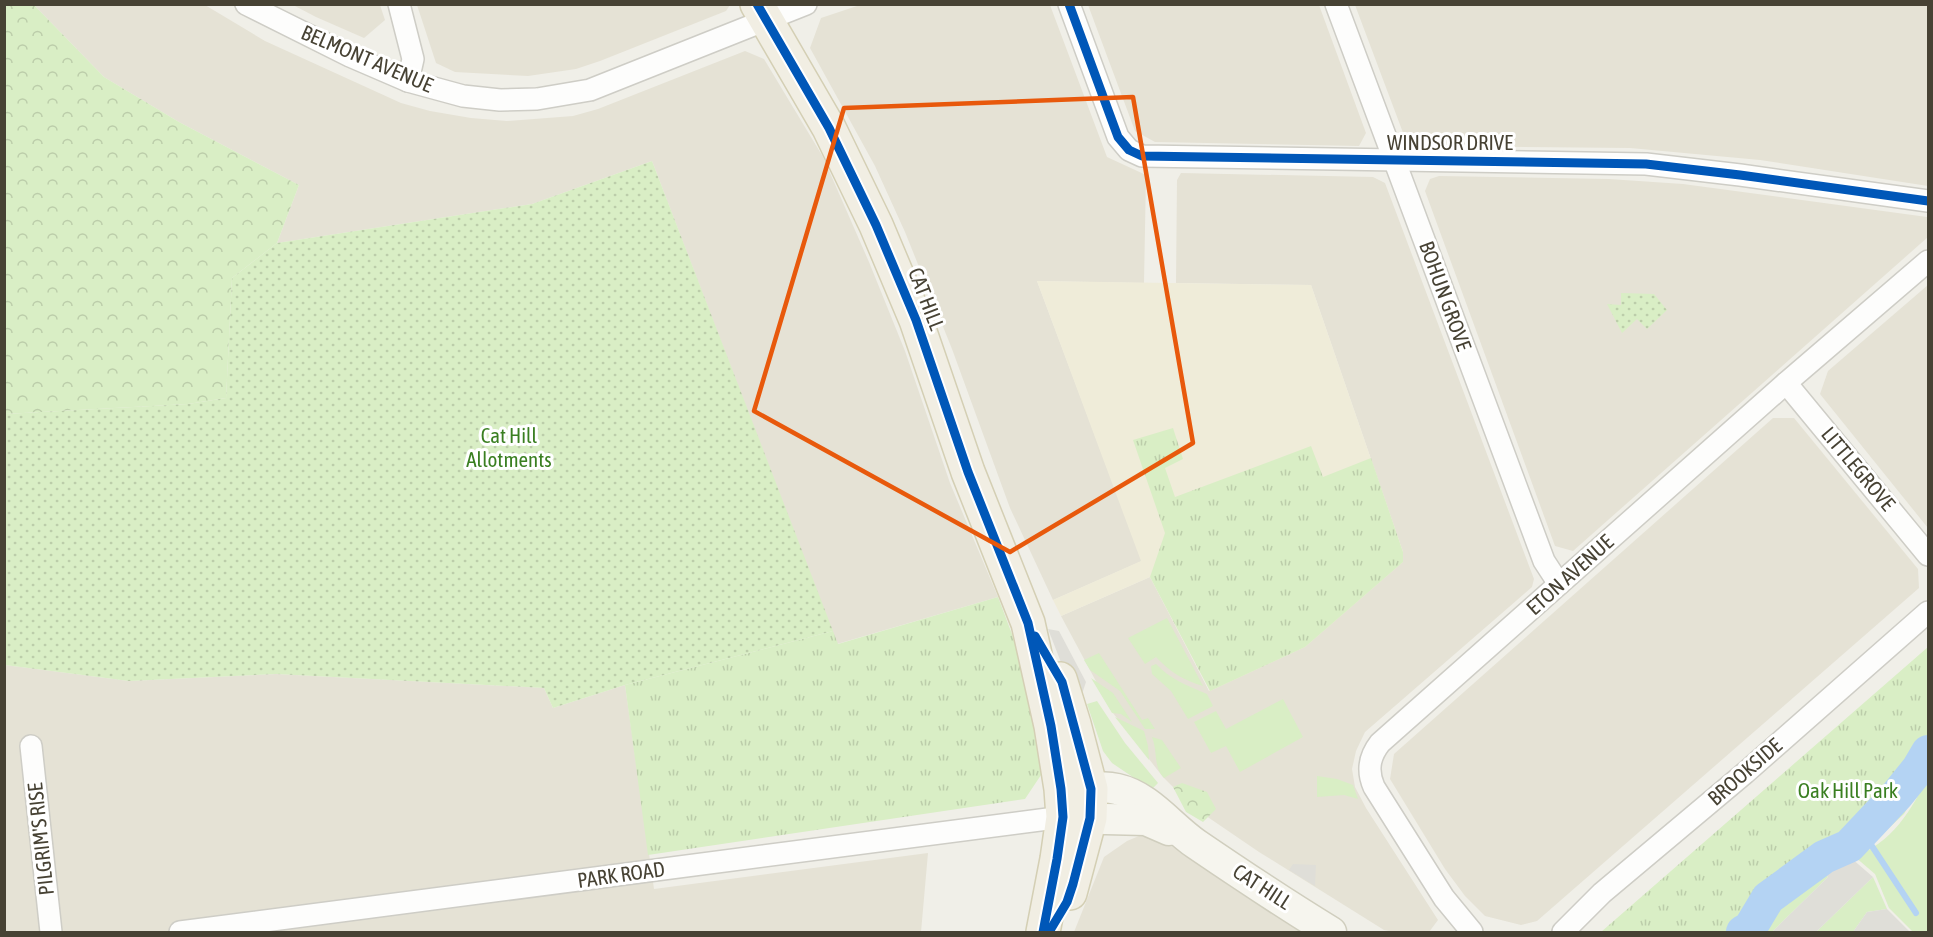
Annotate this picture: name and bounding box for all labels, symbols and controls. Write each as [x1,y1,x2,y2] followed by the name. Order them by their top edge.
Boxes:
[298,20,437,97] street label: BELMONT AVENUE
[1387,130,1513,154] street label: WINDSOR DRIVE
[1415,238,1477,354] street label: BOHUN GROVE
[904,264,950,333] street label: CAT HILL
[1817,422,1901,515] street label: LITTLEGROVE
[466,423,552,471] park label: Cat Hill Allotments
[1521,529,1618,619] street label: ETON AVENUE
[1703,733,1786,810] street label: BROOKSIDE
[1798,778,1898,802] park label: Oak Hill Park
[22,782,58,897] street label: PILGRIM'S RISE
[576,856,666,892] street label: PARK ROAD
[1229,858,1296,914] street label: CAT HILL

